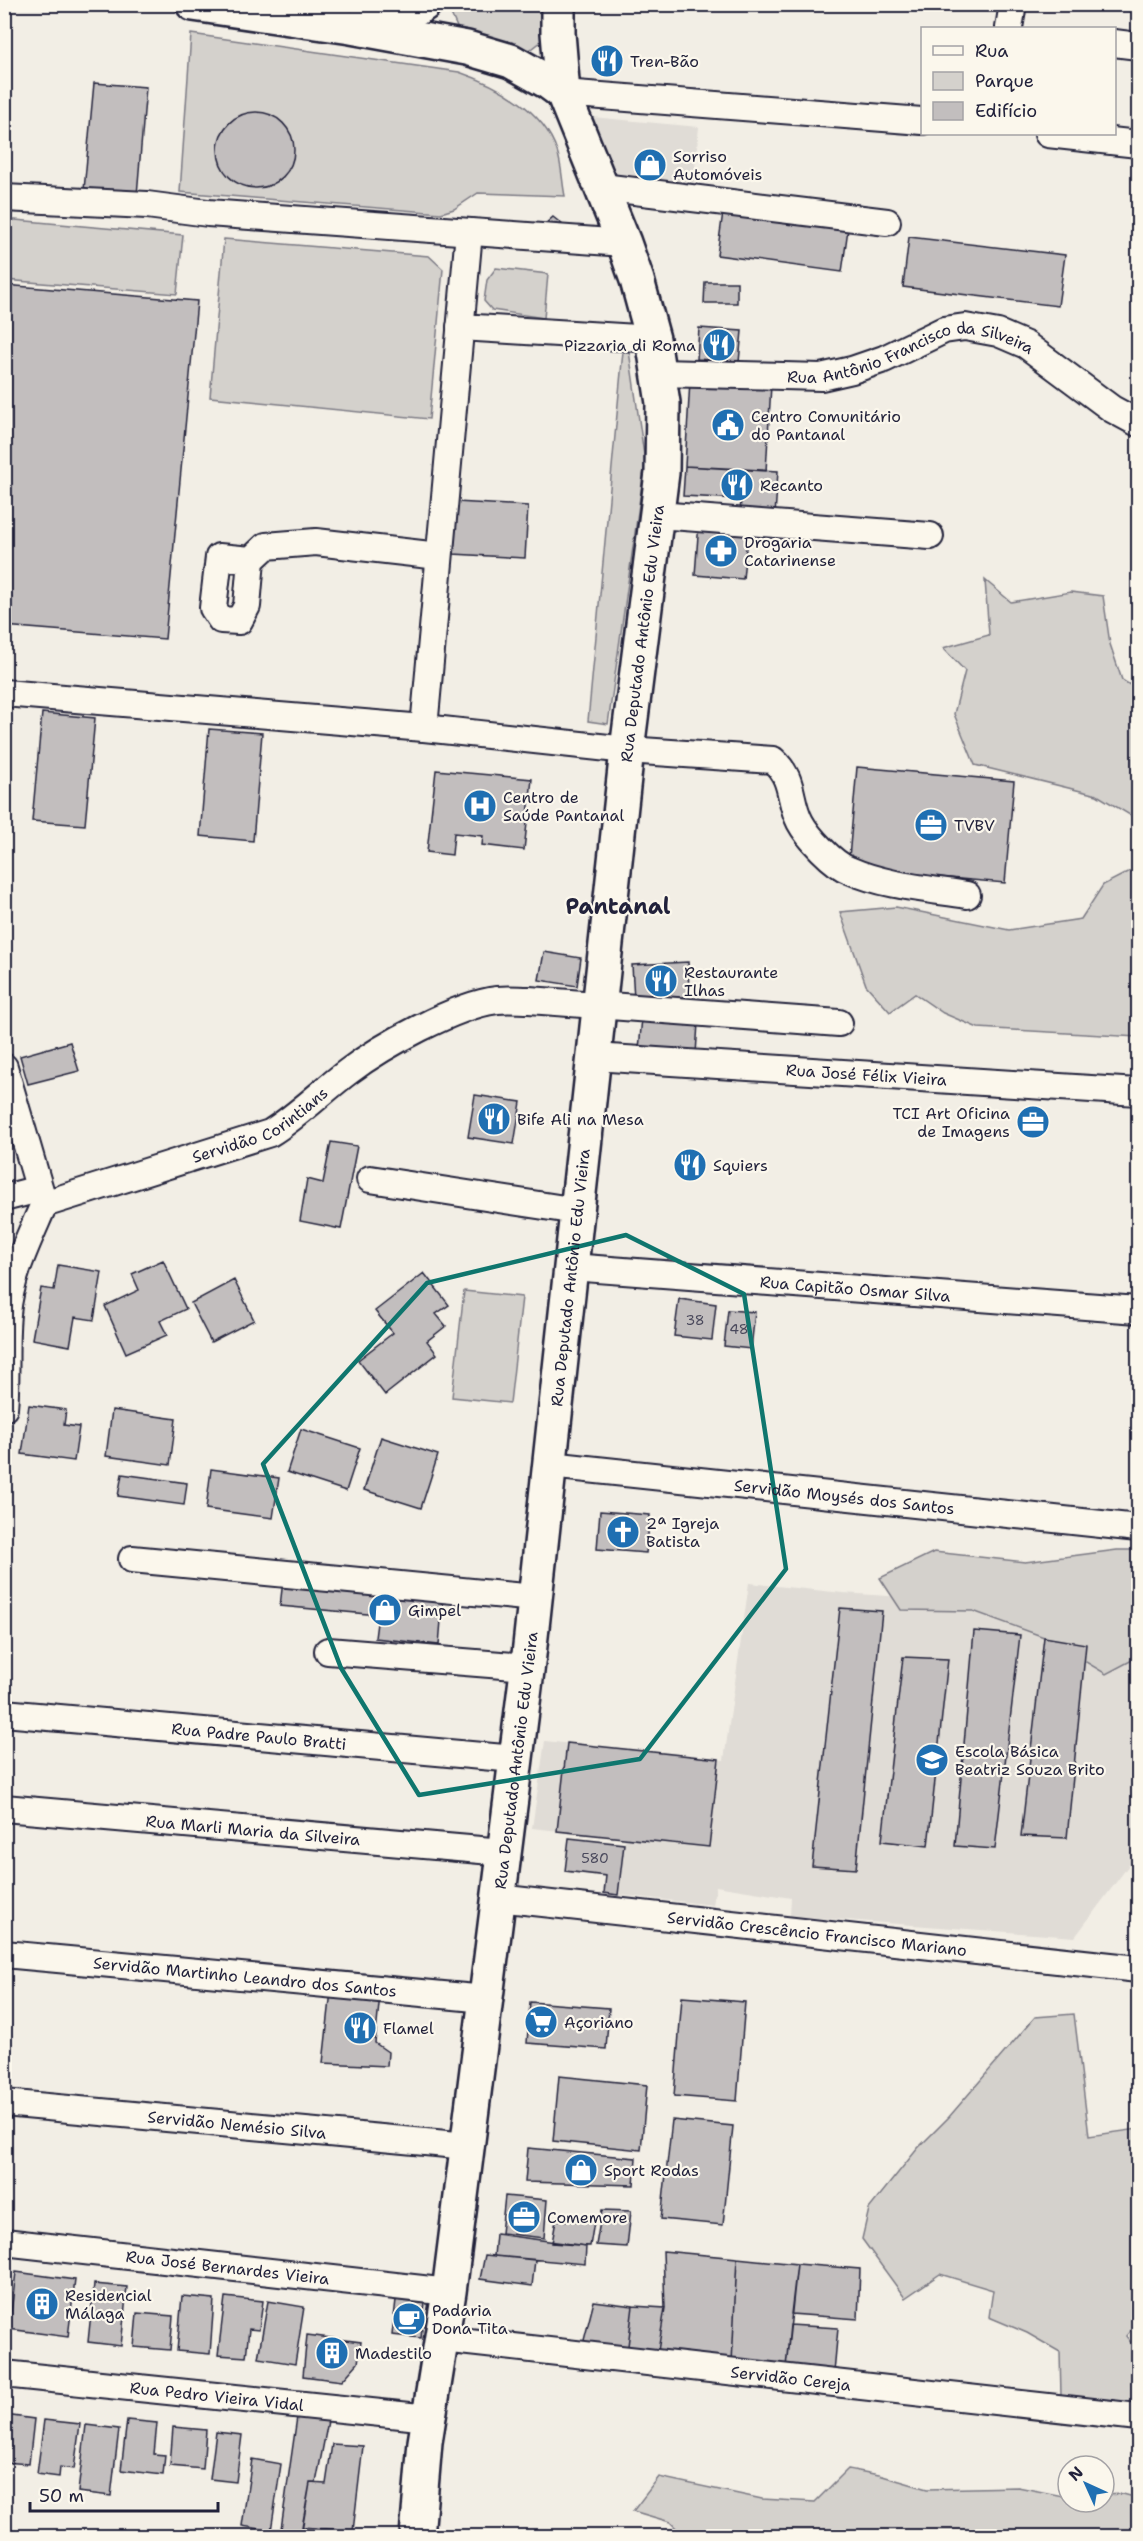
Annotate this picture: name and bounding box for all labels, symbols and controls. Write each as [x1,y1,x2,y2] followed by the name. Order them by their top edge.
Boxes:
[921,27,1116,135] legend
[975,39,1008,63] text: Rua
[589,43,625,79] restaurant icon: Tren-Bão
[630,51,699,72] place label: Tren-Bão
[975,69,1034,93] text: Parque
[975,99,1037,123] text: Edifício
[673,146,762,185] place label: Sorriso Automóveis
[632,147,668,183] shop icon: Sorriso Automóveis
[787,316,1039,388] street label: Rua Antônio Francisco da Silveira
[701,327,737,363] restaurant icon: Pizzaria di Roma
[564,335,696,356] place label: Pizzaria di Roma
[751,406,901,445] place label: Centro Comunitário do Pantanal
[710,407,746,443] public building icon: Centro Comunitário do Pantanal
[719,467,755,503] restaurant icon: Recanto
[760,475,823,496] place label: Recanto
[615,503,668,763] street label: Rua Deputado Antônio Edu Vieira
[744,532,836,571] place label: Drogaria Catarinense
[703,533,739,569] pharmacy icon: Drogaria Catarinense
[503,787,624,826] place label: Centro de Saúde Pantanal
[462,788,498,824] hospital icon: Centro de Saúde Pantanal
[913,807,949,843] office icon: TVBV
[954,815,995,836] place label: TVBV
[566,892,671,921] district label: Pantanal
[684,962,778,1001] place label: Restaurante Ilhas
[643,963,679,999] restaurant icon: Restaurante Ilhas
[785,1059,948,1090] street label: Rua José Félix Vieira
[189,1082,332,1167] street label: Servidão Corintians
[476,1101,512,1137] restaurant icon: Bife Ali na Mesa
[892,1103,1010,1142] place label: TCI Art Oficina de Imagens
[1015,1104,1051,1140] office icon: TCI Art Oficina de Imagens
[517,1109,644,1130] place label: Bife Ali na Mesa
[545,1147,594,1407] street label: Rua Deputado Antônio Edu Vieira
[672,1147,708,1183] restaurant icon: Squiers
[713,1155,768,1176] place label: Squiers
[759,1271,951,1306] street label: Rua Capitão Osmar Silva
[685,1311,705,1329] house number: 38
[729,1320,749,1338] house number: 48
[733,1474,956,1519] street label: Servidão Moysés dos Santos
[646,1513,719,1552] place label: 2ª Igreja Batista
[605,1514,641,1550] church icon: 2ª Igreja Batista
[367,1592,403,1628] shop icon: Gimpel
[408,1600,461,1621] place label: Gimpel
[489,1631,542,1890] street label: Rua Deputado Antônio Edu Vieira
[171,1718,347,1754] street label: Rua Padre Paulo Bratti
[955,1741,1105,1780] place label: Escola Básica Beatriz Souza Brito
[914,1742,950,1778] school or university icon: Escola Básica Beatriz Souza Brito
[145,1810,361,1850] street label: Rua Marli Maria da Silveira
[581,1849,609,1867] house number: 580
[666,1906,968,1960] street label: Servidão Crescêncio Francisco Mariano
[92,1952,398,2001] street label: Servidão Martinho Leandro dos Santos
[523,2004,559,2040] supermarket icon: Açoriano
[342,2010,378,2046] restaurant icon: Flamel
[564,2012,634,2033] place label: Açoriano
[383,2018,434,2039] place label: Flamel
[147,2106,327,2143] street label: Servidão Nemésio Silva
[563,2152,599,2188] shop icon: Sport Rodas
[604,2160,699,2181] place label: Sport Rodas
[506,2199,542,2235] office icon: Comemore
[547,2207,628,2228] place label: Comemore
[125,2245,331,2289] street label: Rua José Bernardes Vieira
[65,2285,152,2324] place label: Residencial Málaga
[24,2286,60,2322] building icon: Residencial Málaga
[432,2300,508,2339] place label: Padaria Dona Tita
[391,2301,427,2337] cafe icon: Padaria Dona Tita
[314,2335,350,2371] building icon: Madestilo
[355,2343,432,2364] place label: Madestilo
[730,2361,852,2395] street label: Servidão Cereja
[129,2377,305,2415] street label: Rua Pedro Vieira Vidal
[1056,2454,1116,2514] north arrow
[1064,2462,1088,2486] text: N
[30,2475,218,2513] scale bar
[39,2484,84,2508] text: 50 m

